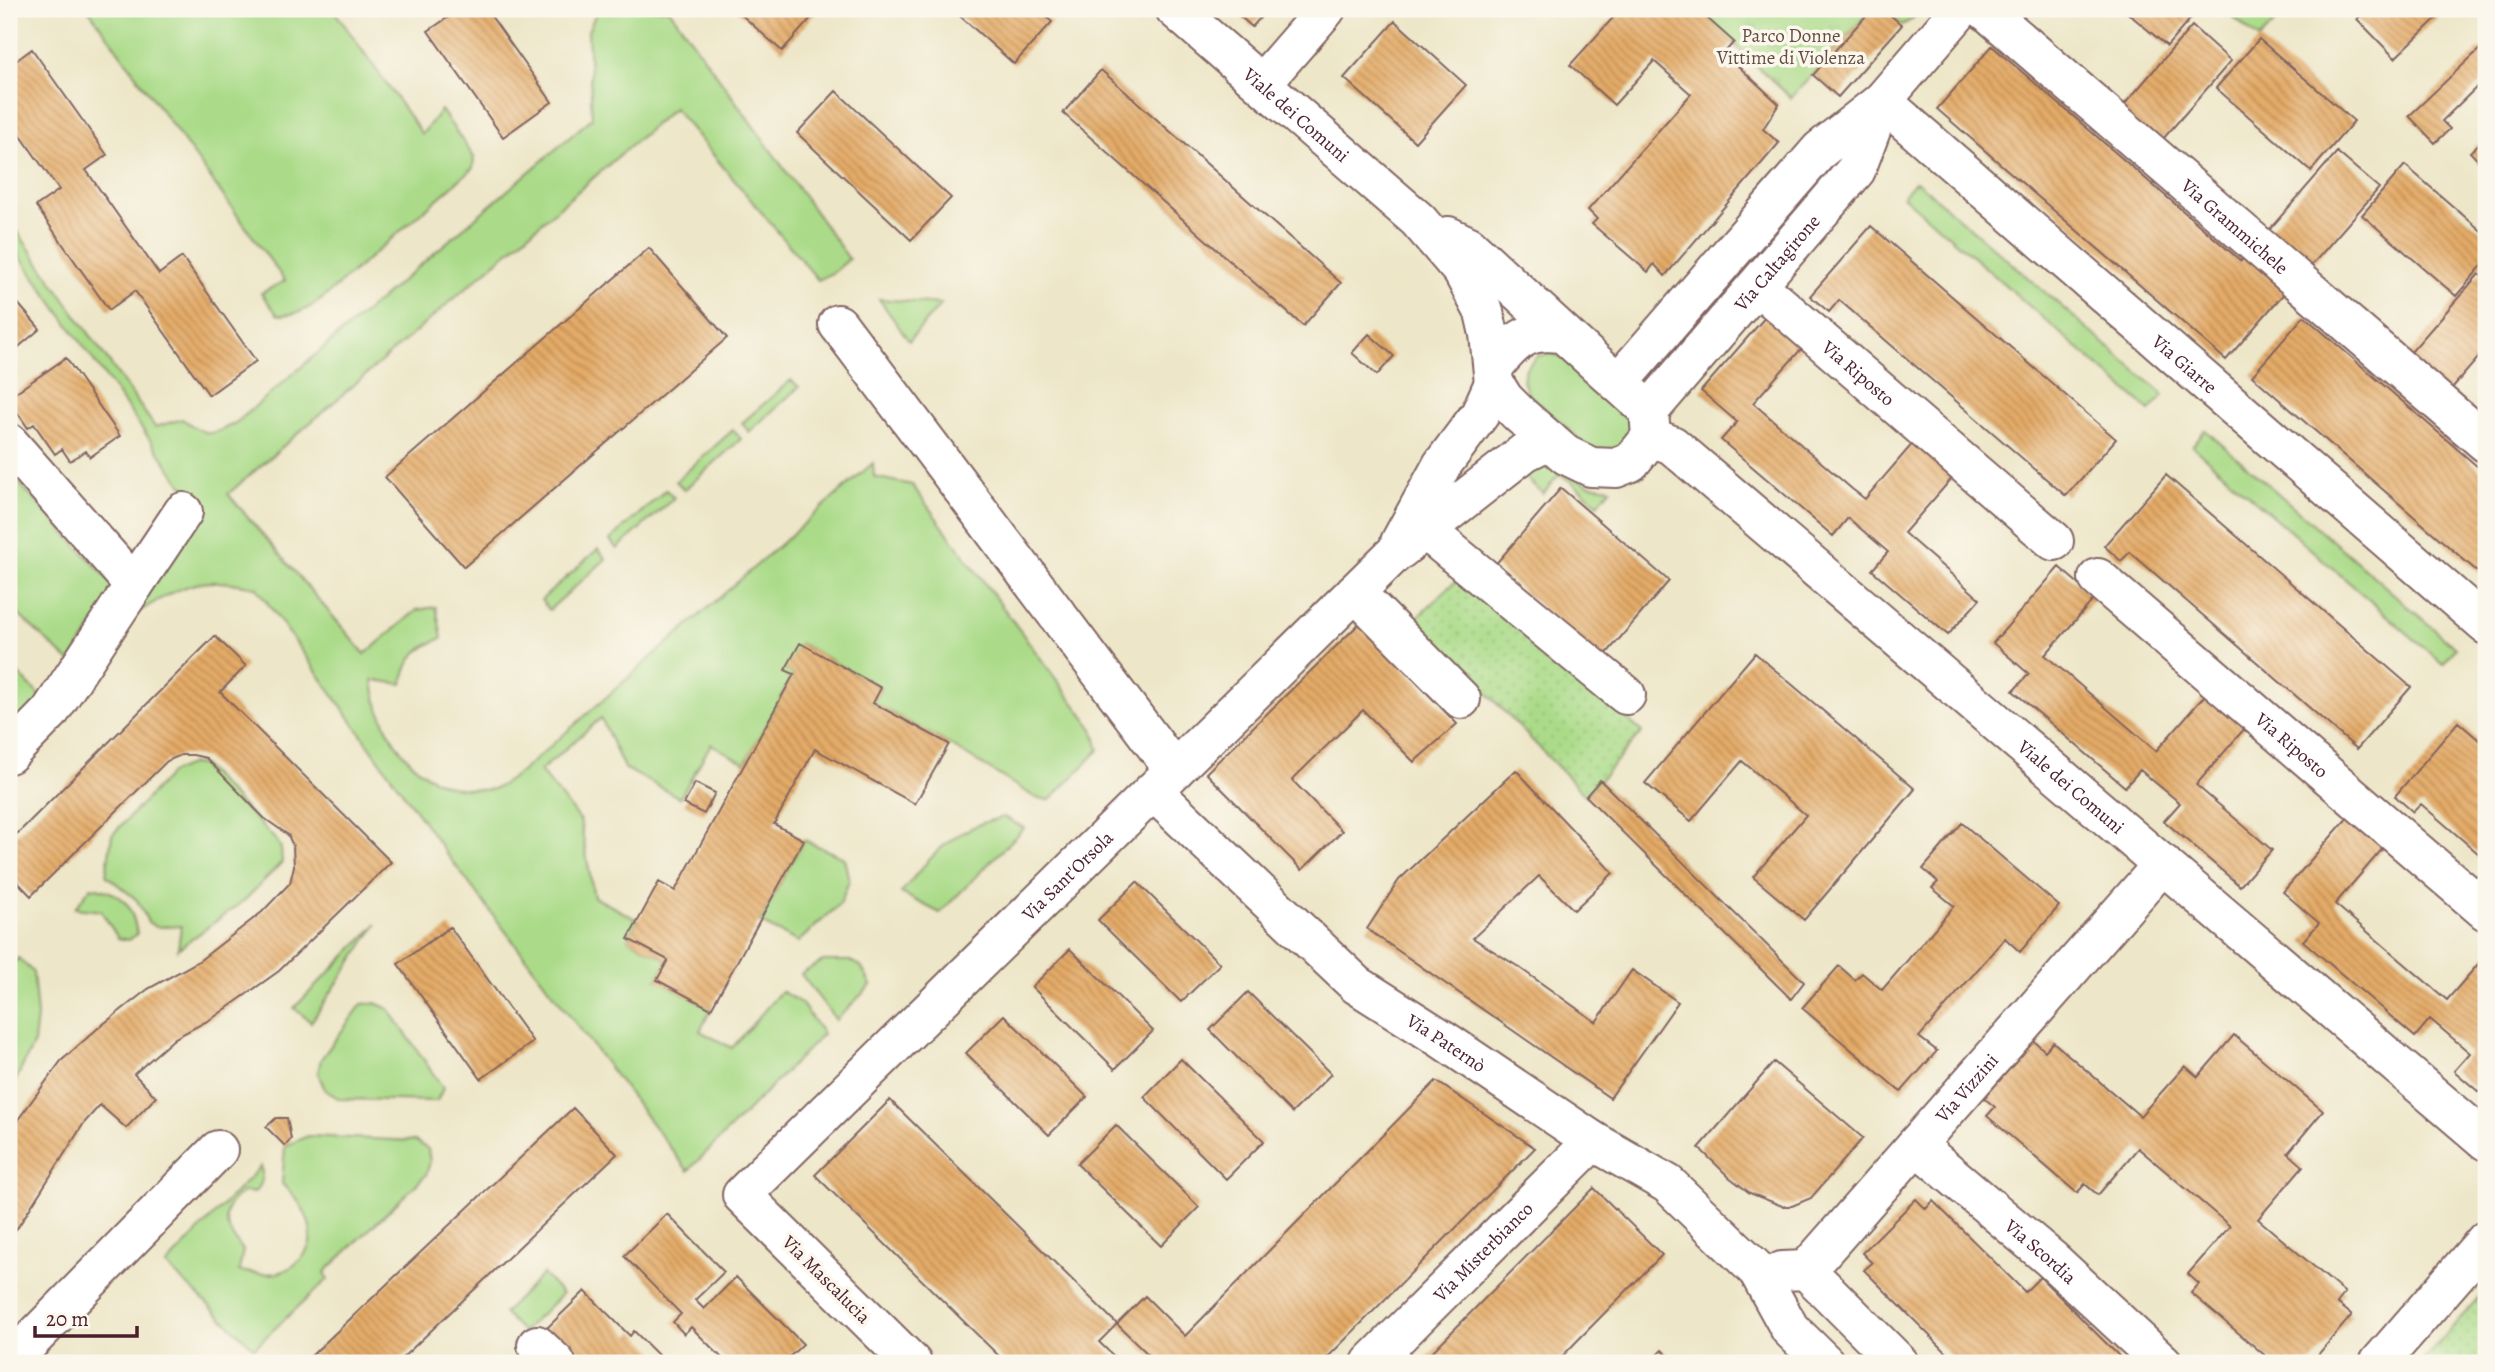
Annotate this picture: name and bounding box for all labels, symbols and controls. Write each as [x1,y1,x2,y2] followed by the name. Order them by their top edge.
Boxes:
[1716,23,1865,71] park label: Parco Donne Vittime di Violenza
[1237,61,1355,169] street label: Viale dei Comuni
[2175,173,2294,281] street label: Via Grammichele
[1728,209,1826,318] street label: Via Caltagirone
[2145,328,2222,400] street label: Via Giarre
[1815,334,1900,412] street label: Via Riposto
[2249,706,2334,784] street label: Via Riposto
[2011,734,2130,840] street label: Viale dei Comuni
[1016,825,1119,928] street label: Via Sant'Orsola
[1401,1007,1491,1079] street label: Via Paternò
[1929,1048,2005,1129] street label: Via Vizzini
[1427,1196,1539,1308] street label: Via Misterbianco
[1998,1213,2082,1290] street label: Via Scordia
[776,1229,876,1330] street label: Via Mascalucia
[35,1295,136,1339] scale bar
[46,1305,89,1333] text: 20 m

